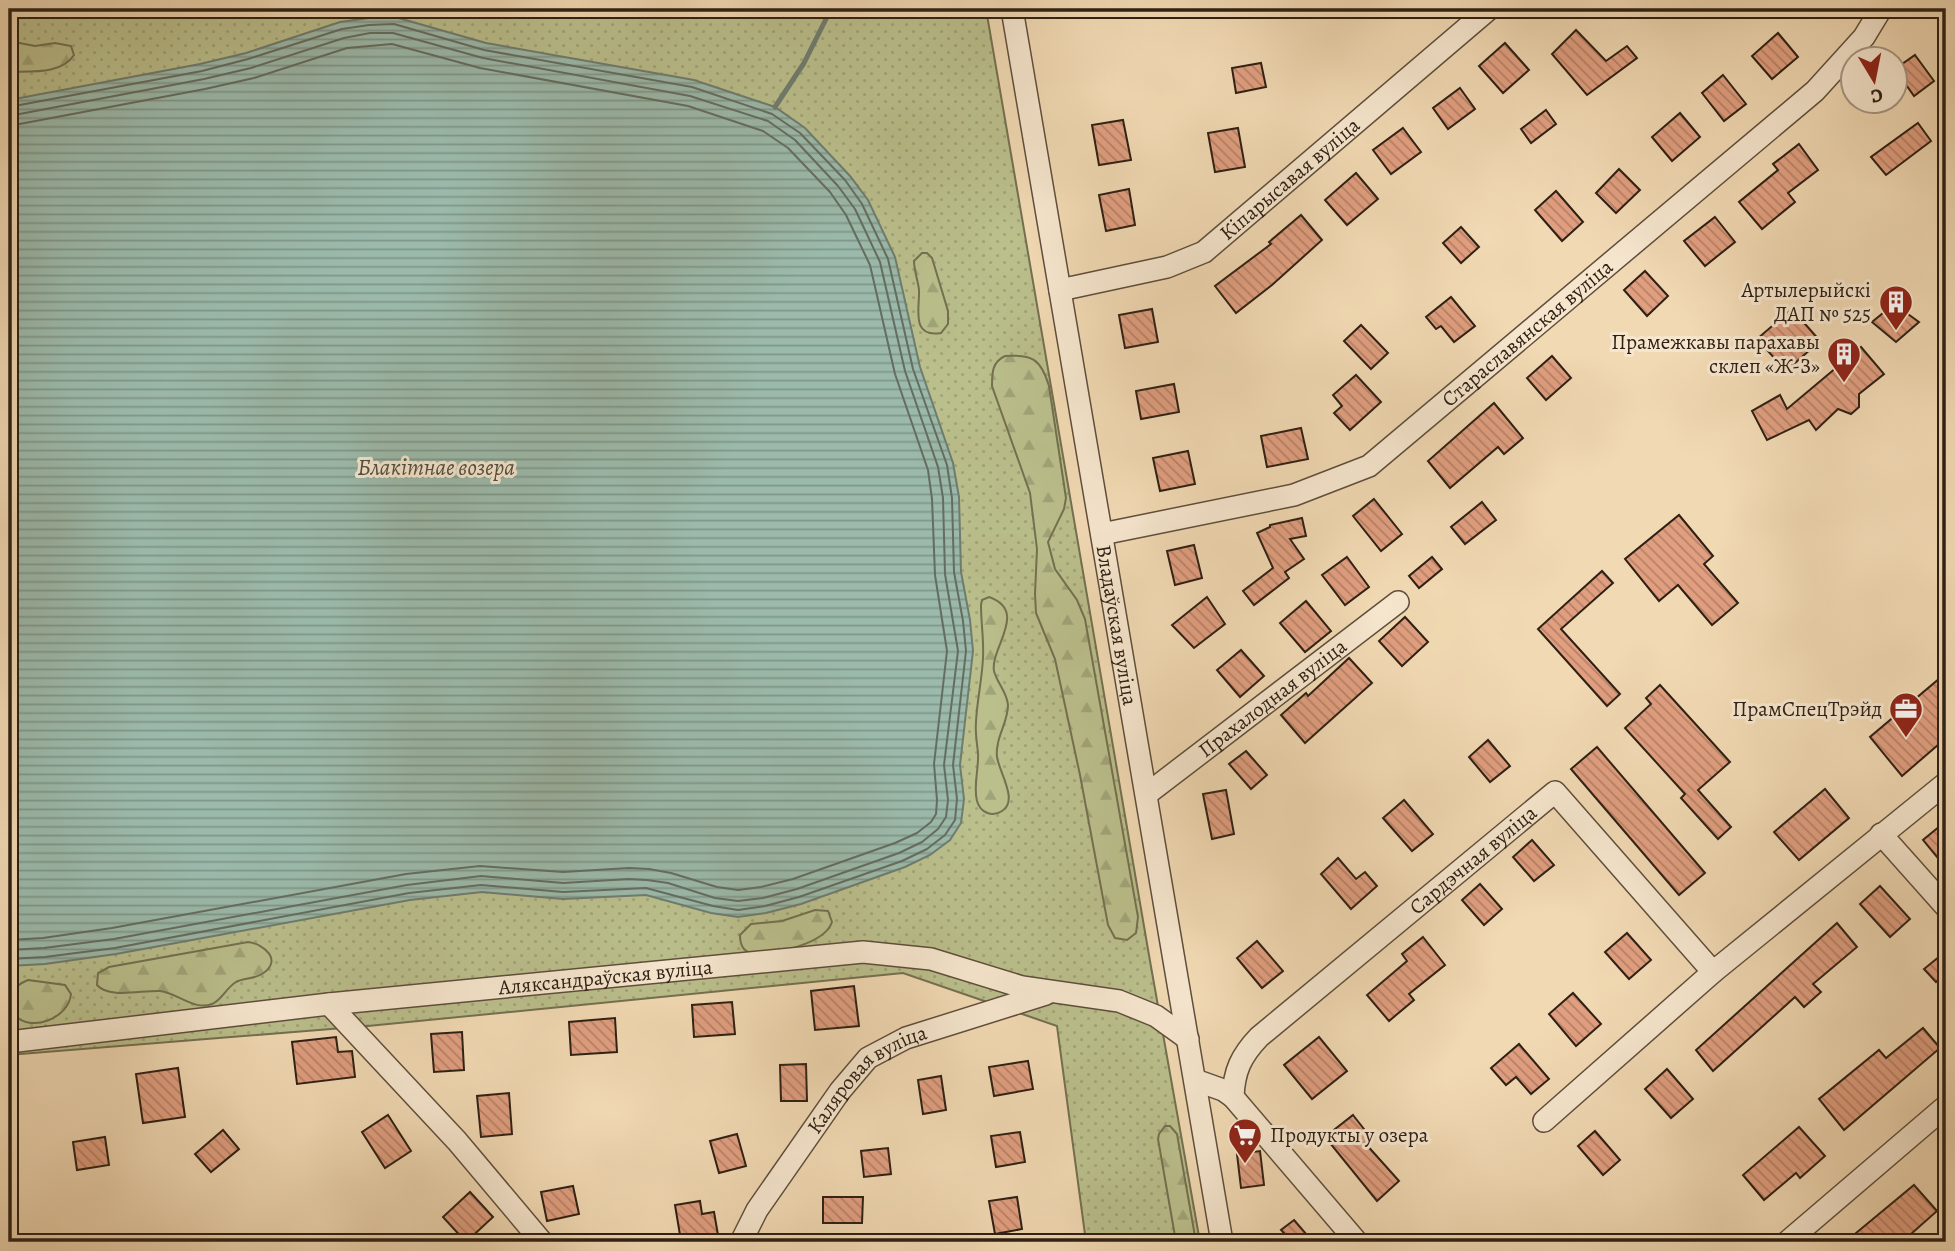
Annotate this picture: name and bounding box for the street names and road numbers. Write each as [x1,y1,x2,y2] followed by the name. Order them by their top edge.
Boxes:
[1214,111,1366,247] street label: Кіпарысавая вуліца
[1436,253,1619,413] street label: Стараславянская вуліца
[1090,543,1144,708] street label: Владаўская вуліца
[1192,632,1353,764] street label: Прахалодная вуліца
[1403,799,1543,921] street label: Сардэчная вуліца
[496,953,714,1002] street label: Аляксандраўская вуліца
[800,1018,931,1139] street label: Каляровая вуліца

